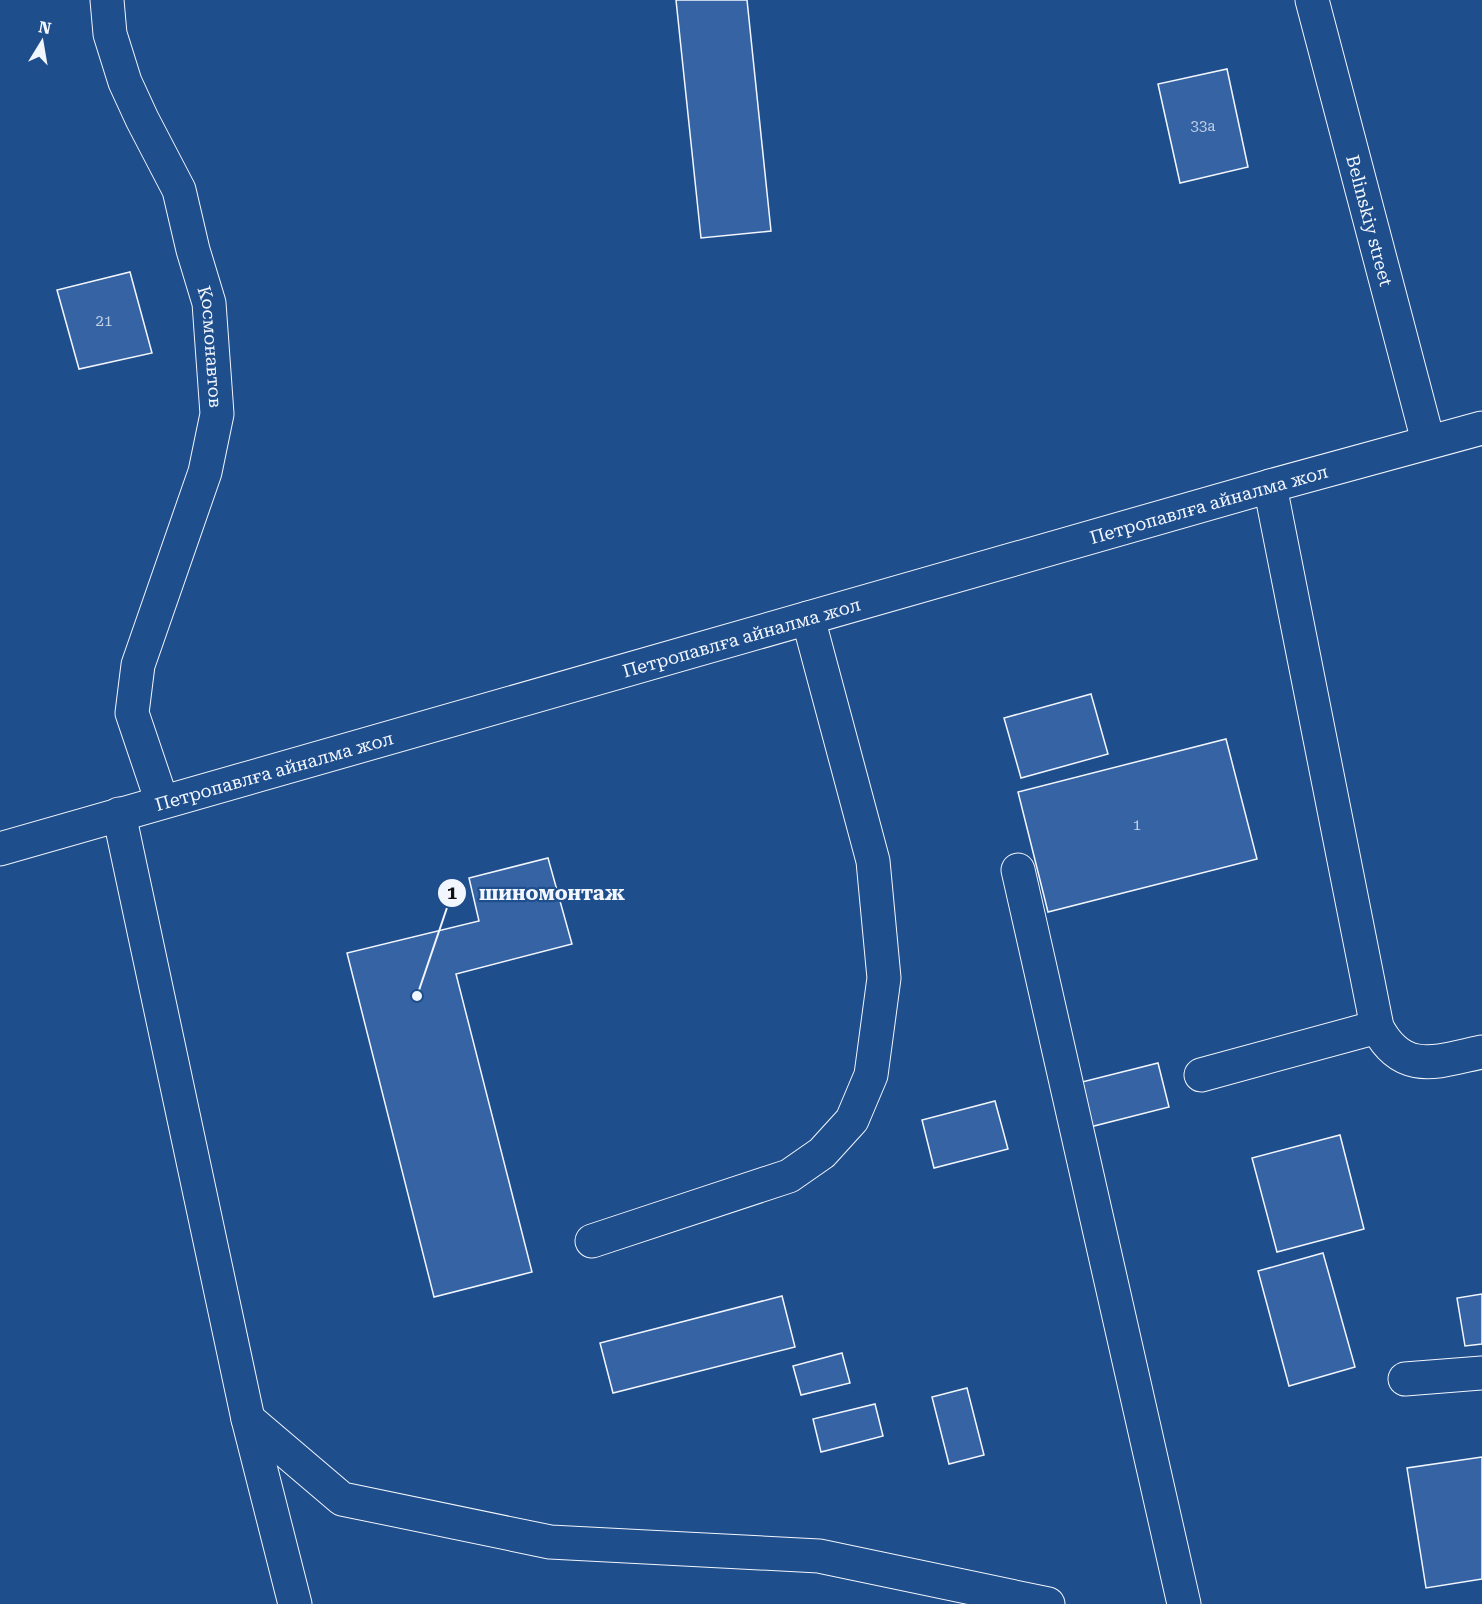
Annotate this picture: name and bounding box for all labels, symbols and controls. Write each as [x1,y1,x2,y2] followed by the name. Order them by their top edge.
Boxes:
[12,12,72,72] north arrow
[37,17,53,38] text: N
[1191,117,1215,135] house number: 33а
[1343,153,1397,289] street label: Belinskiy street
[194,283,227,409] street label: Космонавтов
[96,312,112,330] house number: 21
[1087,460,1330,548] street label: Петропавлға айналма жол
[620,593,863,681] street label: Петропавлға айналма жол
[153,727,395,815] street label: Петропавлға айналма жол
[1133,816,1141,834] house number: 1
[437,874,637,912] callout: шиномонтаж
[479,881,626,905] text: шиномонтаж
[447,882,457,903] text: 1

